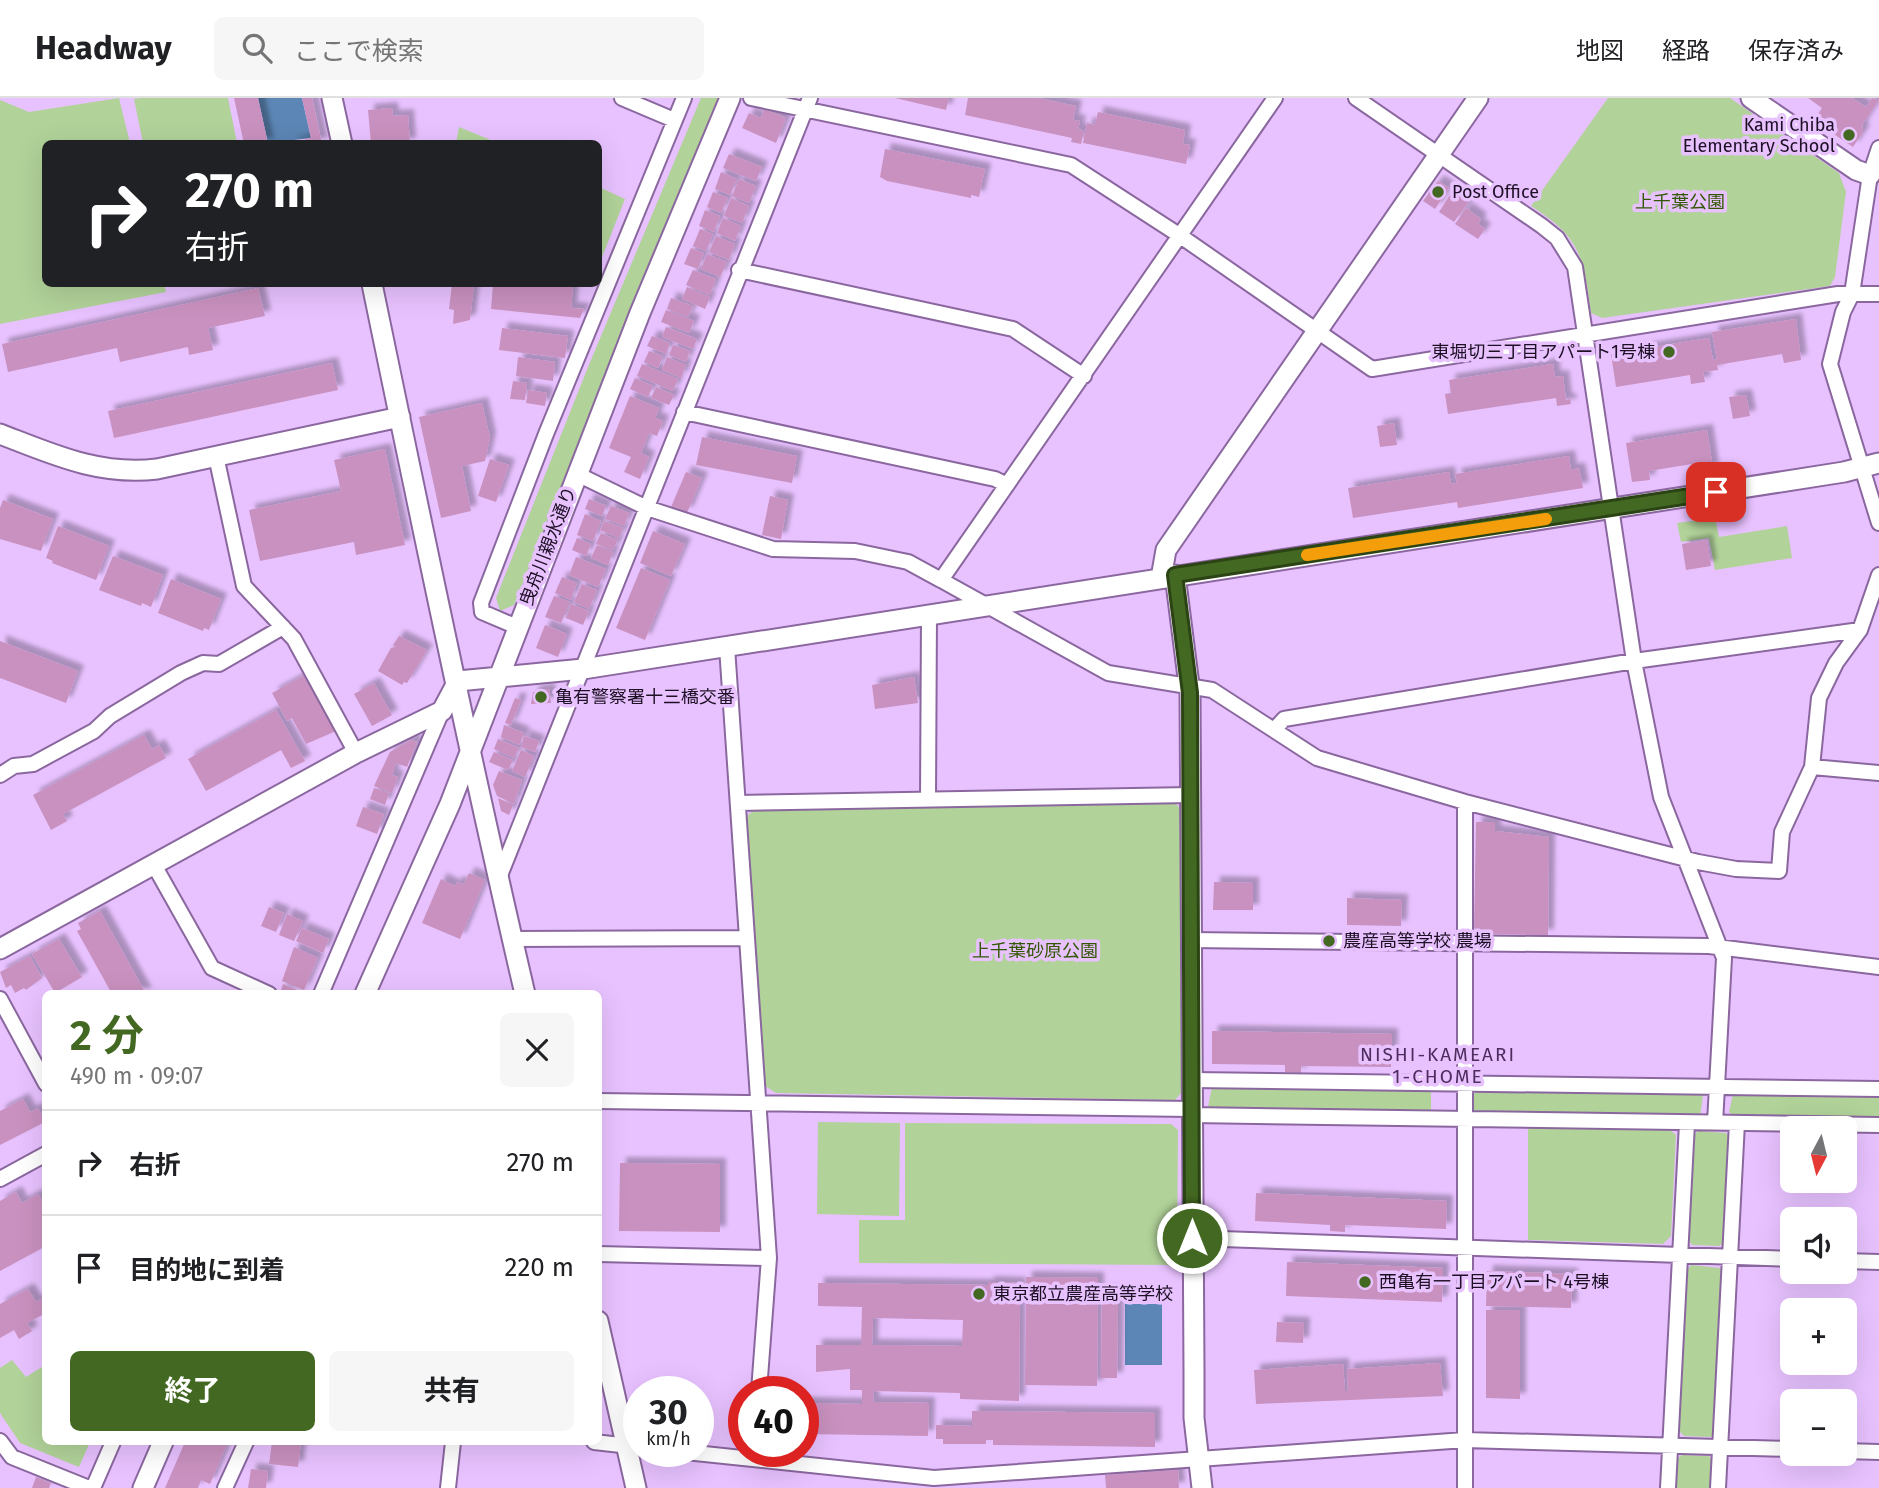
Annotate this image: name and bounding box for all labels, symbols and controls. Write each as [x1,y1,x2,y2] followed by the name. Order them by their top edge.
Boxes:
[214,17,704,80] search box
[35,28,172,68] text: Headway
[238,29,276,67] icon: search
[294,36,424,67] text: ここで検索
[1576,37,1624,65] text: 地図
[1662,37,1710,65] text: 経路
[1748,37,1844,65] text: 保存済み
[1683,114,1835,157] place label: Kami Chiba Elementary School
[1841,127,1857,143] marker: Kami Chiba Elementary School
[185,161,314,220] text: 270 m
[70,168,161,259] icon: right
[1452,181,1539,203] place label: Post Office
[1430,184,1446,200] marker: Post Office
[1635,191,1725,213] park label: 上千葉公園
[185,228,249,266] text: 右折
[1432,341,1655,363] place label: 東堀切三丁目アパート1号棟
[1661,344,1677,360] marker: 東堀切三丁目アパート1号棟
[1686,462,1746,522] pin
[1697,473,1735,511] icon: arrive
[515,483,581,609] street label: 曳舟川親水通り
[555,686,735,708] place label: 亀有警察署十三橋交番
[533,689,549,705] marker: 亀有警察署十三橋交番
[1343,930,1492,952] place label: 農産高等学校 農場
[1321,933,1337,949] marker: 農産高等学校 農場
[972,940,1098,962] park label: 上千葉砂原公園
[70,1011,144,1061] text: 2 分
[500,1013,574,1087] button: close
[1360,1043,1516,1088] district label: NISHI-KAMEARI 1-CHOME
[70,1062,203,1090] text: 490 m · 09:07
[1780,1116,1857,1194] north arrow
[1780,1116,1857,1466] map controls
[70,1144,108,1182] icon: right
[506,1147,574,1178] text: 270 m
[129,1150,181,1181] text: 右折
[1155,1201,1229,1275] position arrow
[1780,1207,1857,1284] button: sound
[70,1249,108,1287] icon: arrive
[505,1252,574,1283] text: 220 m
[129,1255,285,1286] text: 目的地に到着
[1379,1271,1609,1293] place label: 西亀有一丁目アパート 4号棟
[1357,1274,1373,1290] marker: 西亀有一丁目アパート 4号棟
[993,1283,1173,1305] place label: 東京都立農産高等学校
[971,1286,987,1302] marker: 東京都立農産高等学校
[1780,1298,1857,1375] button: +
[70,1351,315,1431] button: 終了
[329,1351,574,1431] button: 共有
[728,1376,819,1467] speed limit sign: 40
[1780,1389,1857,1466] button: −
[649,1391,688,1433] text: 30
[646,1428,691,1450] text: km/h

